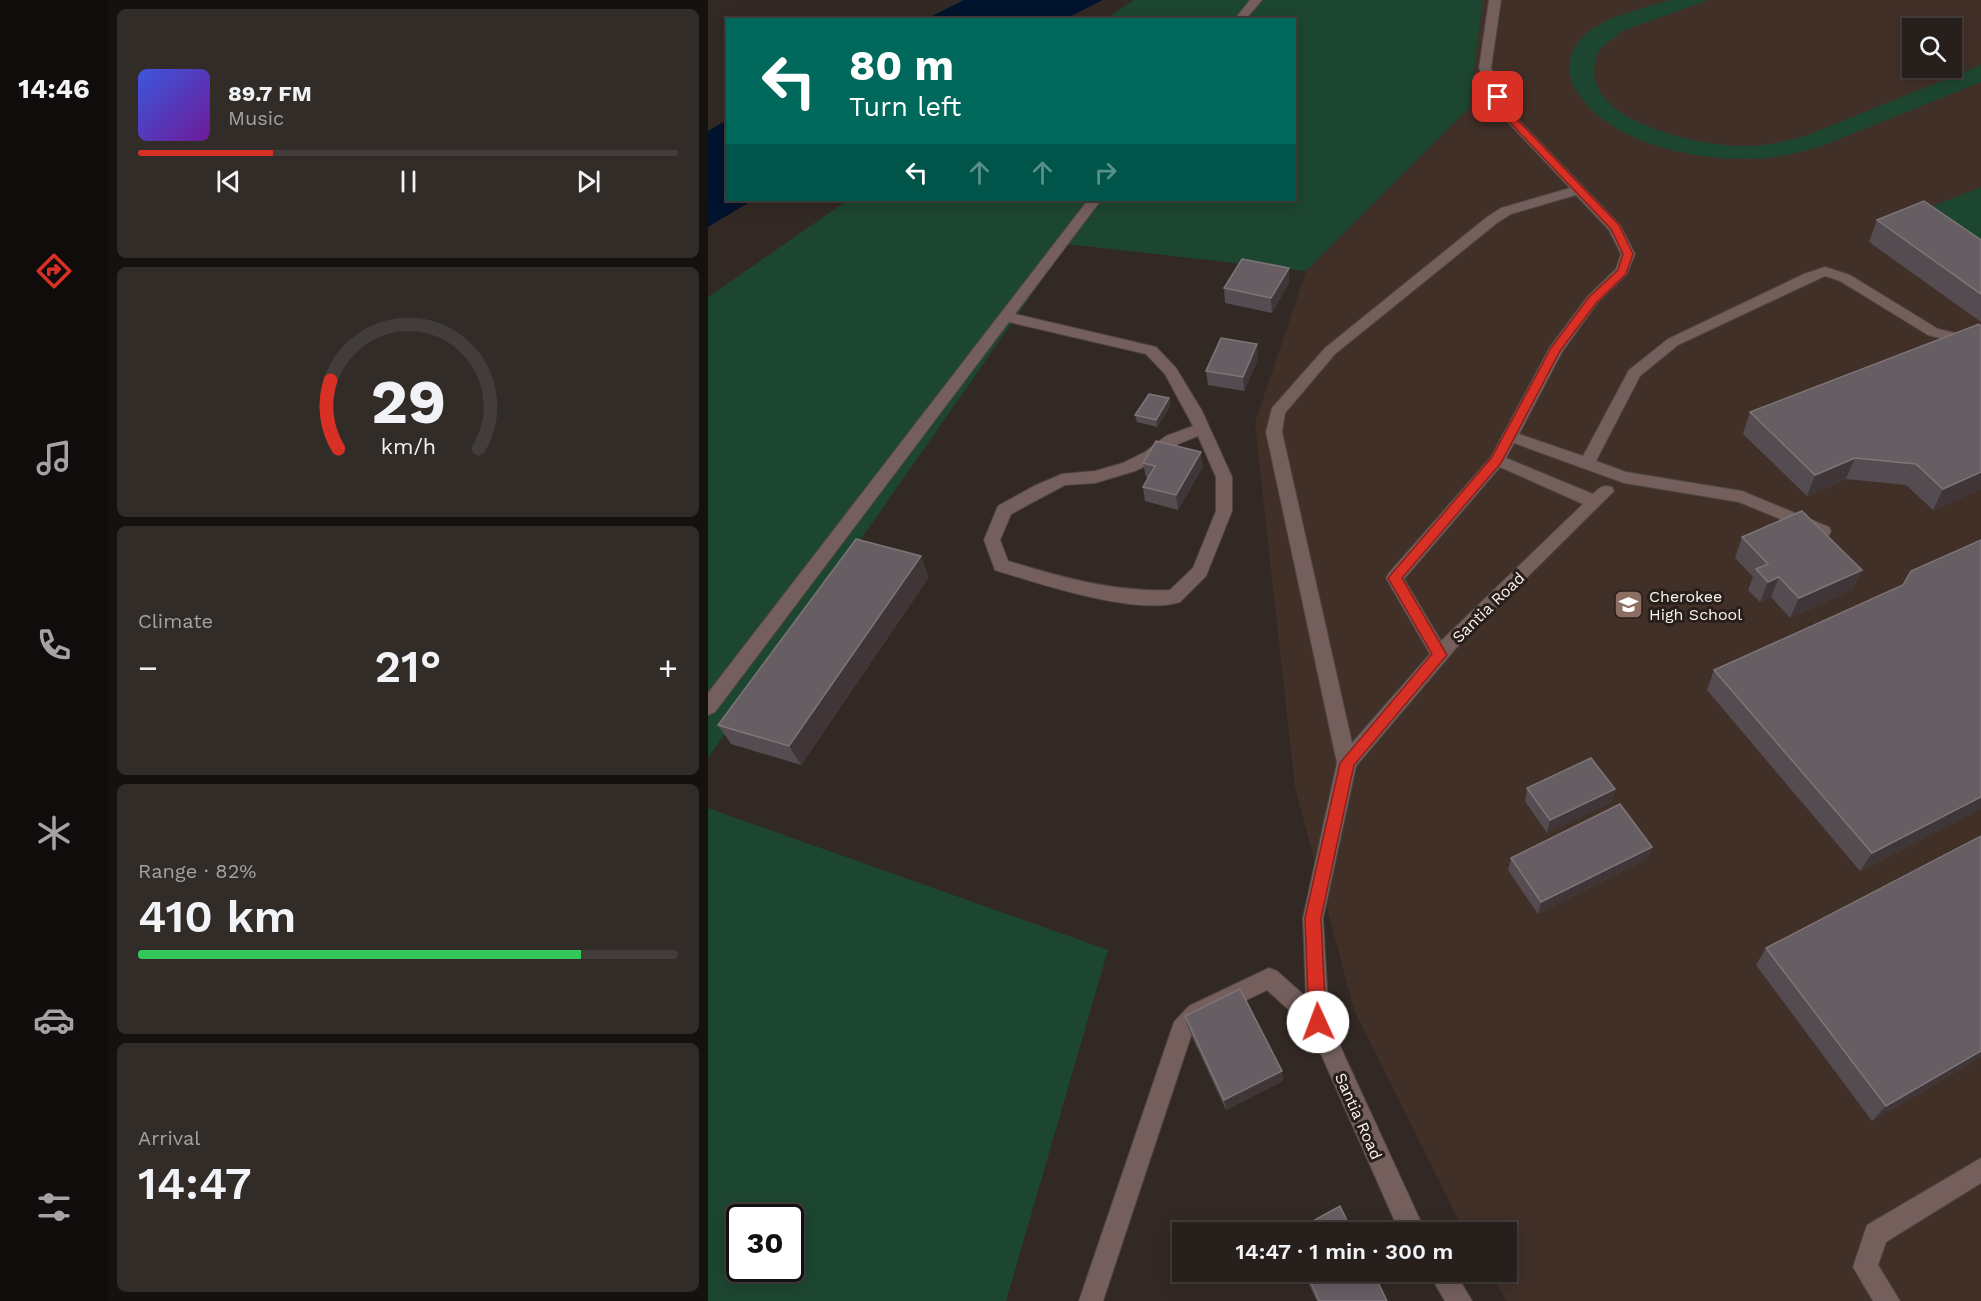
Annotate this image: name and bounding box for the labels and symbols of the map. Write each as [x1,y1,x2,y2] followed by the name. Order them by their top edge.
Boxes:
[1472,71,1523,122] pin
[1448,568,1528,647] street label: Santia Road
[1649,587,1742,624] place label: Cherokee High School
[1612,589,1644,621] school or university icon: Cherokee High School
[1286,990,1350,1054] position arrow
[1331,1070,1386,1163] street label: Santia Road
[726,1204,804,1282] speed limit sign: 30

